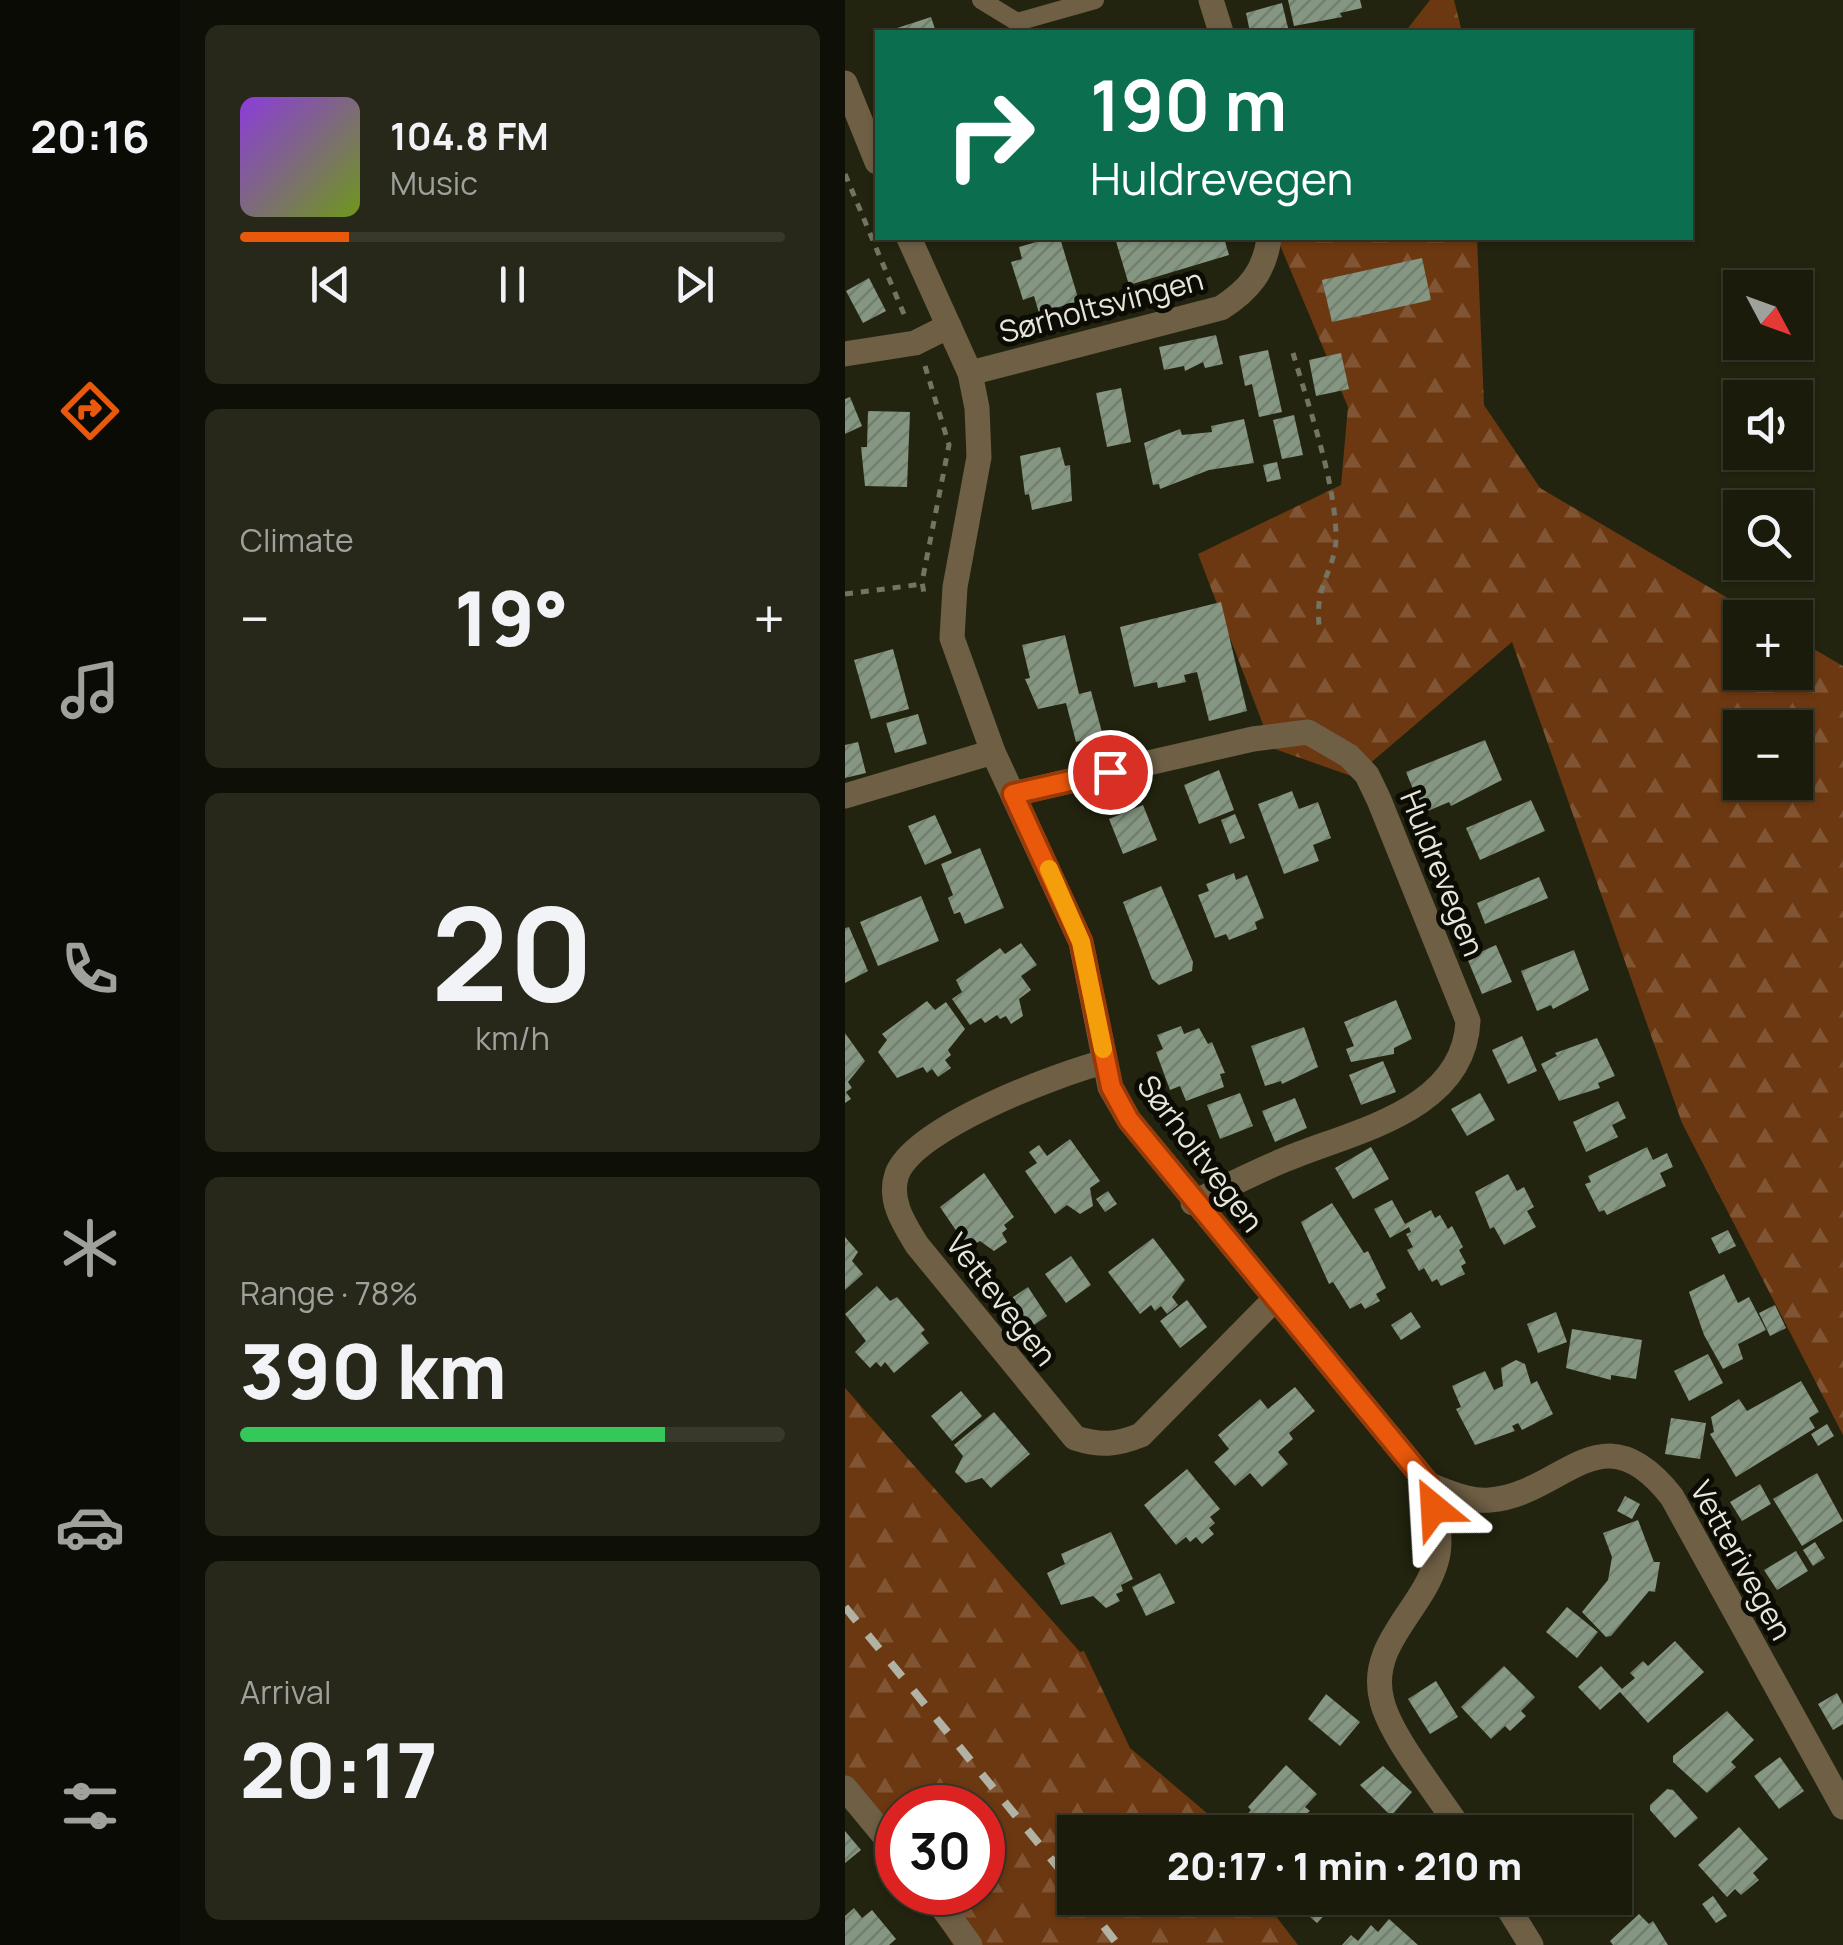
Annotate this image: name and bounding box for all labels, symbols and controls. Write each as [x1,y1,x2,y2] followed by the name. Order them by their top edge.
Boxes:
[1090,56,1287,152] text: 190 m
[925,70,1055,200] icon: right
[30,105,150,167] text: 20:16
[390,109,549,161] text: 104.8 FM
[1090,147,1353,209] text: Huldrevegen
[390,161,478,205] text: Music
[303,257,358,312] icon: previous
[485,257,540,312] icon: pause
[667,257,722,312] icon: next
[994,258,1208,352] street label: Sørholtsvingen
[1723,270,1813,360] north arrow
[1723,270,1813,800] map controls
[55,376,125,446] icon: directions
[1723,380,1813,470] button: sound
[1723,490,1813,580] button: search
[240,518,354,562] text: Climate
[454,566,569,669] text: 19°
[240,580,270,656] text: −
[753,580,785,656] text: +
[1723,600,1813,690] button: +
[55,655,125,725] icon: music
[1723,710,1813,800] button: −
[1068,730,1153,815] pin
[1083,745,1138,800] icon: arrive
[1391,784,1495,962] street label: Huldrevegen
[431,862,594,1040] text: 20
[55,934,125,1004] icon: phone
[475,1016,550,1060] text: km/h
[1129,1066,1273,1240] street label: Sørholtvegen
[55,1213,125,1283] icon: climate
[937,1224,1067,1374] street label: Vettevegen
[240,1271,418,1315] text: Range · 78%
[240,1319,507,1422] text: 390 km
[1382,1456,1486,1560] position arrow
[1681,1473,1803,1647] street label: Vetterivegen
[55,1492,125,1562] icon: car
[240,1670,331,1714] text: Arrival
[240,1718,437,1821] text: 20:17
[55,1771,125,1841] icon: filters
[875,1785,1005,1915] speed limit sign: 30
[1167,1839,1522,1891] text: 20:17 · 1 min · 210 m

